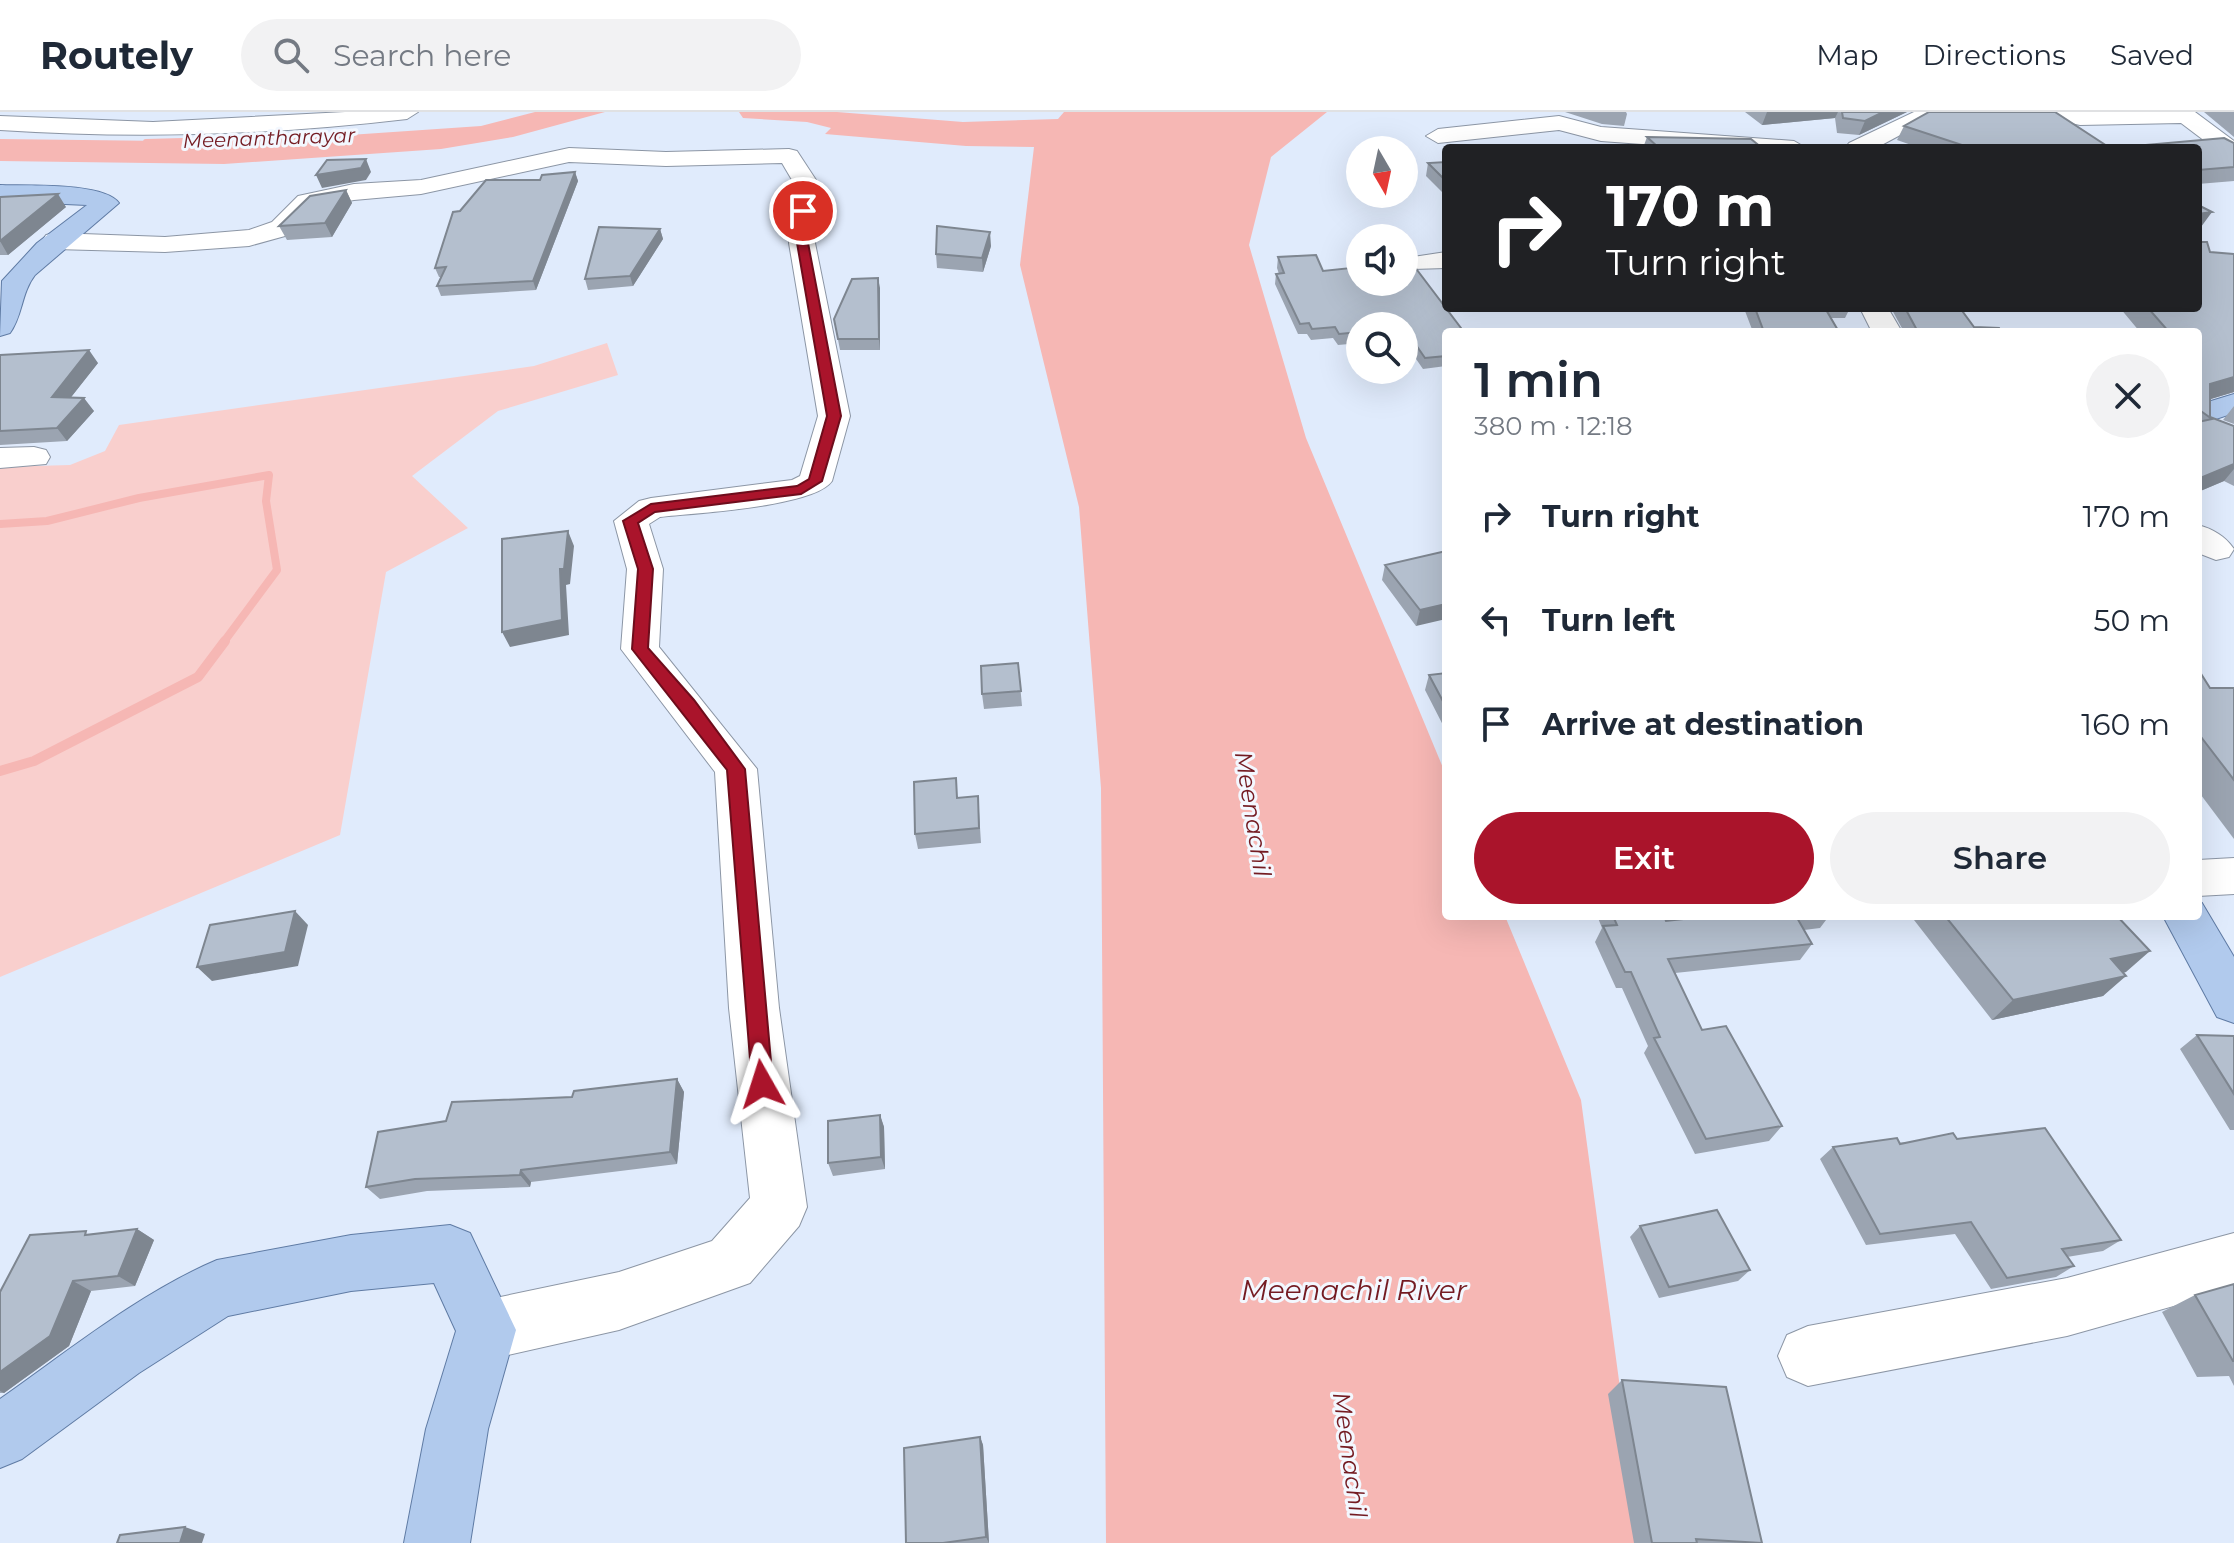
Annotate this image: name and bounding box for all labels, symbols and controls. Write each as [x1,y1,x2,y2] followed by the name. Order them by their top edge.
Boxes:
[241,19,801,91] search box
[40,32,193,79] text: Routely
[269,33,313,77] icon: search
[333,37,511,74] text: Search here
[1816,38,1878,72] text: Map
[1922,38,2066,72] text: Directions
[2110,38,2194,72] text: Saved
[182,123,357,153] water label: Meenantharayar
[1346,136,1418,208] north arrow
[1346,136,1418,384] map controls
[1606,172,1774,240] text: 170 m
[1474,176,1578,280] icon: right
[769,177,837,245] pin
[781,189,825,233] icon: arrive
[1346,224,1418,296] button: sound
[1606,240,1786,284] text: Turn right
[1346,312,1418,384] button: search
[1474,351,1603,409] text: 1 min
[2086,354,2170,438] button: close
[1474,410,1633,442] text: 380 m · 12:18
[1474,494,1518,538] icon: right
[1542,498,1699,535] text: Turn right
[2083,498,2170,535] text: 170 m
[1474,598,1518,642] icon: left
[1542,602,1675,639] text: Turn left
[2093,602,2170,639] text: 50 m
[1474,702,1518,746] icon: arrive
[1542,706,1864,743] text: Arrive at destination
[2081,706,2170,743] text: 160 m
[1229,749,1277,879] water label: Meenachil
[1474,812,1814,904] button: Exit
[1830,812,2170,904] button: Share
[720,1042,804,1126] position arrow
[1241,1273,1468,1307] water label: Meenachil River
[1327,1390,1373,1520] water label: Meenachil

